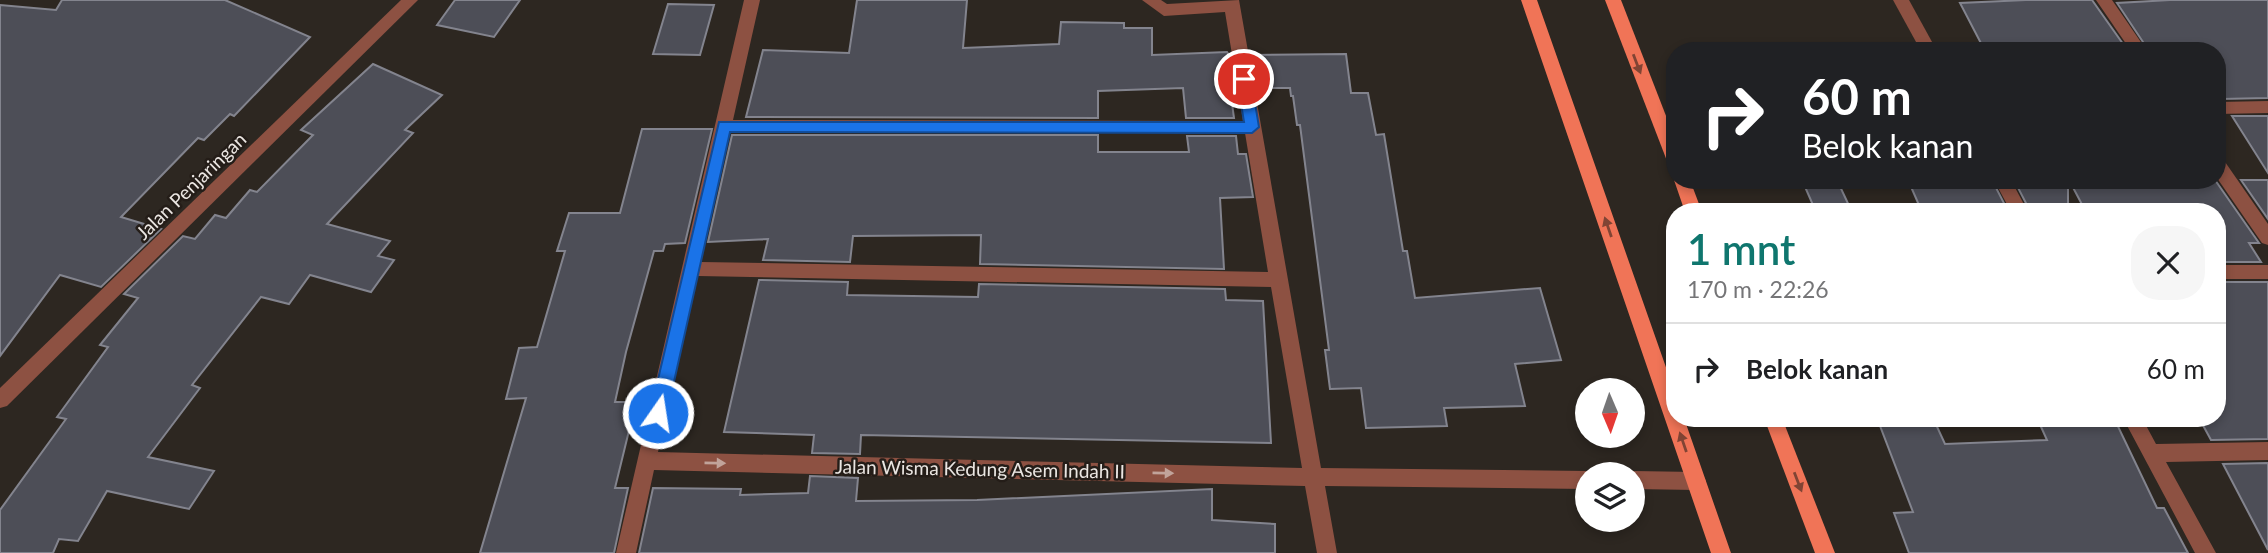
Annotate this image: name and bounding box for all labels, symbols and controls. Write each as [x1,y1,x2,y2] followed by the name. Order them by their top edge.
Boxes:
[1214,49,1274,109] pin
[1632,53,1643,74] one-way arrow
[1225,60,1263,98] icon: arrive
[1802,67,1912,125] text: 60 m
[1687,70,1778,161] icon: right
[1802,126,1973,165] text: Belok kanan
[131,127,250,244] street label: Jalan Penjaringan
[1602,217,1613,238] one-way arrow
[1687,224,1795,274] text: 1 mnt
[2131,226,2205,300] button: close
[1687,275,1829,303] text: 170 m · 22:26
[1687,350,1725,388] icon: right
[1746,353,1888,385] text: Belok kanan
[2147,353,2205,385] text: 60 m
[621,376,695,450] position arrow
[1575,378,1645,448] north arrow
[1575,378,1645,532] map controls
[1677,432,1688,453] one-way arrow
[835,454,1125,483] street label: Jalan Wisma Kedung Asem Indah II
[705,457,727,468] one-way arrow
[1575,462,1645,532] button: layers
[1153,468,1175,479] one-way arrow
[1792,472,1803,493] one-way arrow

